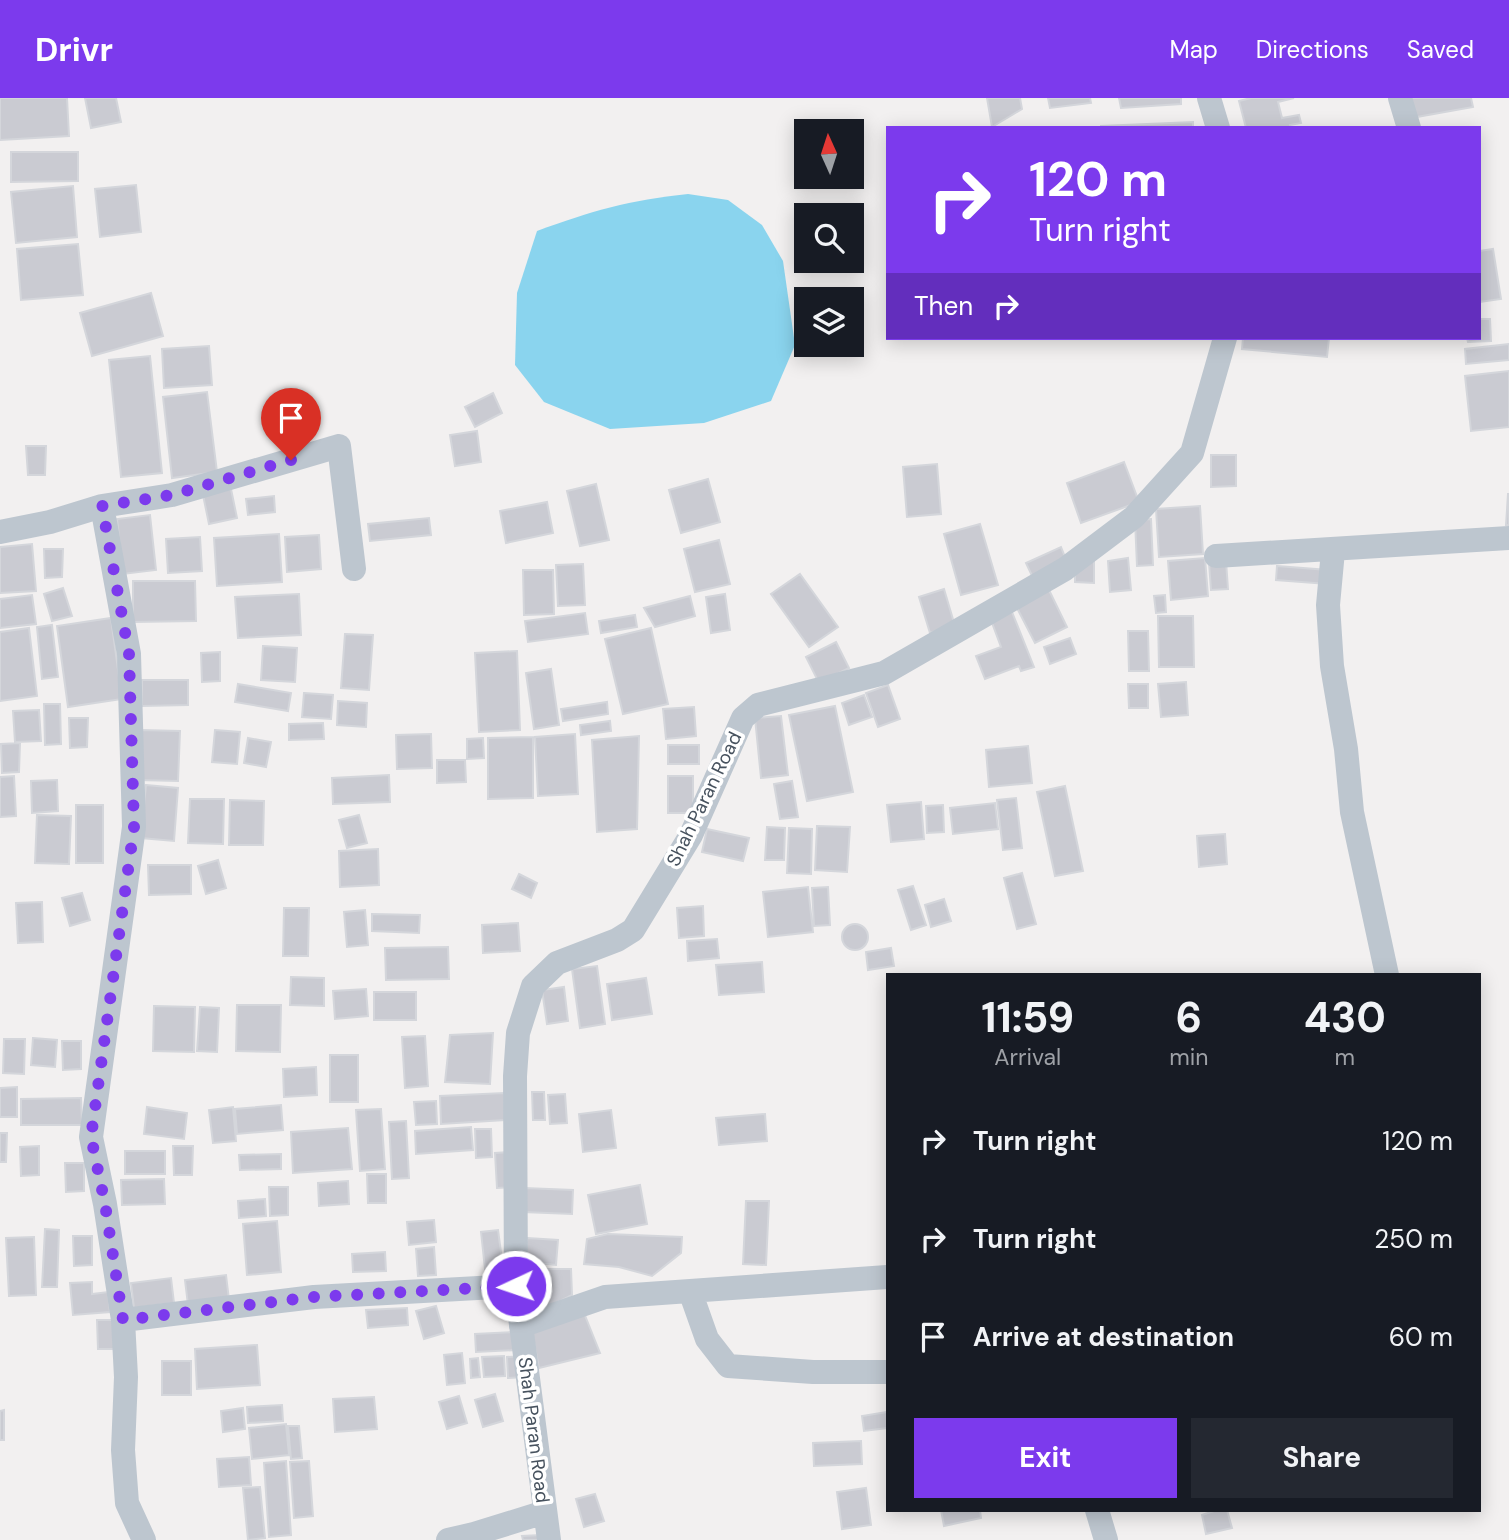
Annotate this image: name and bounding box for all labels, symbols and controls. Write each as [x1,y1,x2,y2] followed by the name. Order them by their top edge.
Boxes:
[35,28,113,71] text: Drivr
[1170,34,1218,65] text: Map
[1256,34,1369,65] text: Directions
[1407,34,1474,65] text: Saved
[794,119,864,189] north arrow
[794,119,864,357] map controls
[1029,147,1167,211] text: 120 m
[914,154,1005,245] icon: right
[794,203,864,273] button: search
[1029,209,1171,251] text: Turn right
[794,287,864,357] button: layers
[987,287,1025,325] icon: right
[914,289,973,323] text: Then
[261,388,321,460] pin
[272,399,310,437] icon: arrive
[661,728,747,870] street label: Shah Paran Road
[981,990,1074,1045] text: 11:59
[1176,990,1202,1045] text: 6
[1304,990,1386,1045] text: 430
[994,1042,1061,1072] text: Arrival
[1169,1042,1209,1072] text: min
[1334,1042,1355,1072] text: m
[914,1122,952,1160] icon: right
[973,1124,1097,1158] text: Turn right
[1382,1124,1453,1158] text: 120 m
[914,1220,952,1258] icon: right
[973,1222,1097,1256] text: Turn right
[1374,1222,1453,1256] text: 250 m
[479,1249,553,1323] position arrow
[914,1318,952,1356] icon: arrive
[973,1320,1234,1354] text: Arrive at destination
[1389,1320,1453,1354] text: 60 m
[513,1356,555,1504] street label: Shah Paran Road
[914,1418,1177,1498] button: Exit
[1191,1418,1453,1498] button: Share

